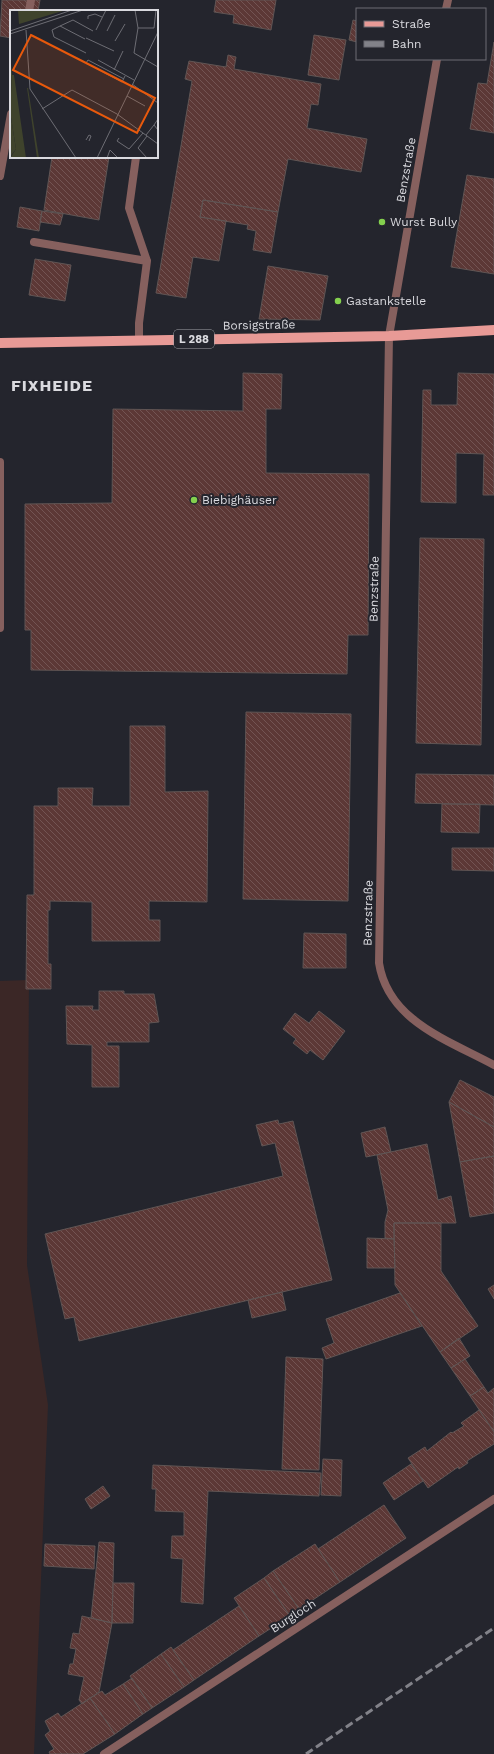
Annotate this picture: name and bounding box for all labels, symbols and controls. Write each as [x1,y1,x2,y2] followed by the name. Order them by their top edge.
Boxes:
[356,8,486,60] legend
[10,10,158,158] inset map
[392,17,431,31] text: Straße
[392,37,421,51] text: Bahn
[393,136,419,204] street label: Benzstraße
[390,215,458,229] place label: Wurst Bully
[377,217,387,227] marker: Wurst Bully
[346,294,426,308] place label: Gastankstelle
[333,296,343,306] marker: Gastankstelle
[222,317,296,333] street label: Borsigstraße
[174,330,214,348] road number: L 288
[11,376,93,395] district label: FIXHEIDE
[202,493,277,507] place label: Biebighäuser
[189,495,199,505] marker: Biebighäuser
[366,556,382,622] street label: Benzstraße
[360,880,376,946] street label: Benzstraße
[268,1596,318,1636] street label: Burgloch

